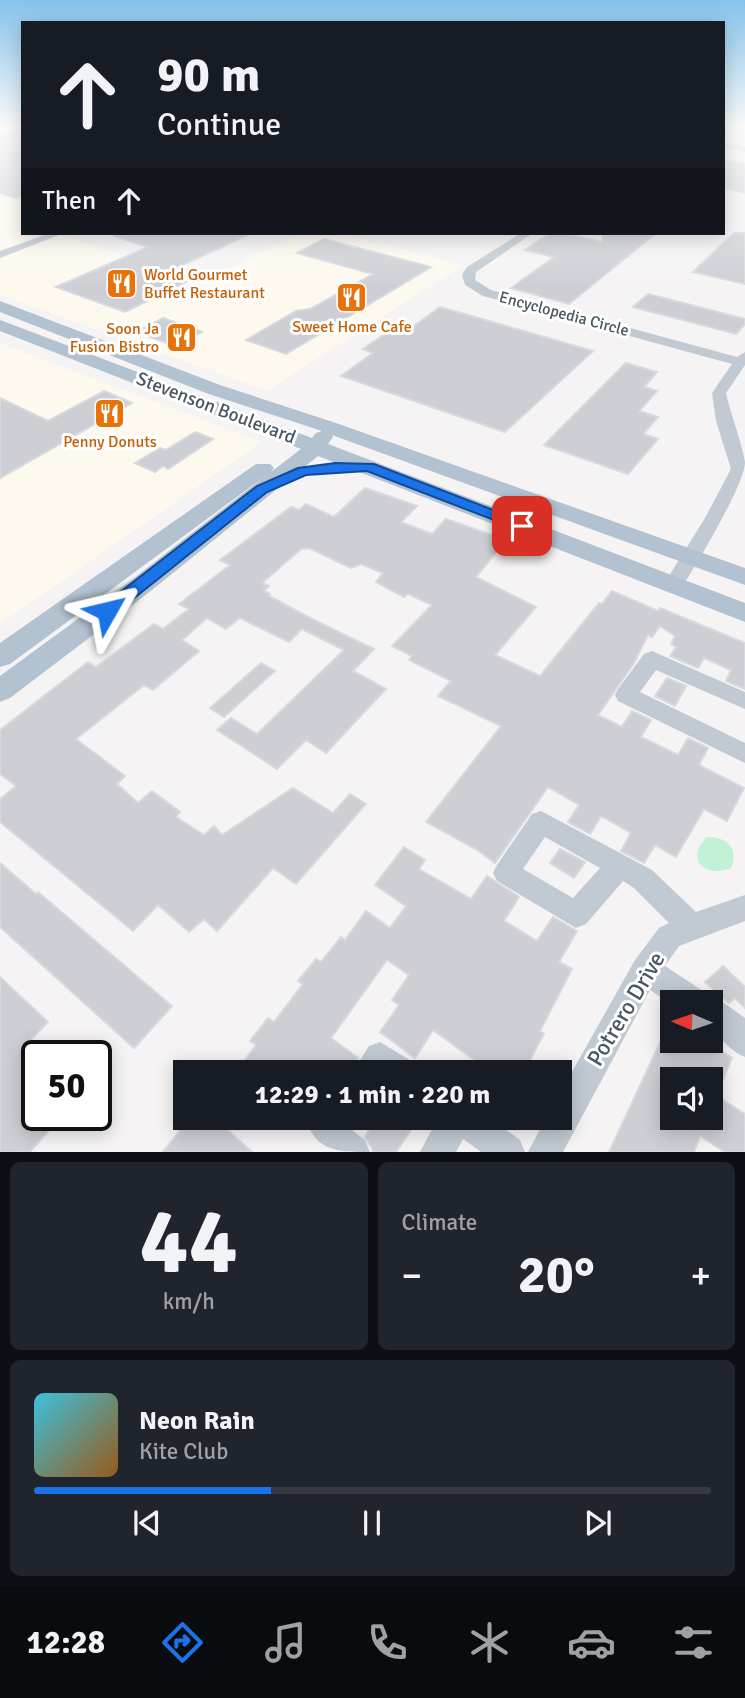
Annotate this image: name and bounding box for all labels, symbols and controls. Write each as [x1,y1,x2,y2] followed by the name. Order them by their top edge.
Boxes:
[157,45,260,105] text: 90 m
[42,49,133,140] icon: ahead
[157,105,281,144] text: Continue
[110,182,148,220] icon: ahead
[42,185,96,217] text: Then
[144,265,265,303] place label: World Gourmet Buffet Restaurant
[104,267,138,301] restaurant icon: World Gourmet Buffet Restaurant
[335,281,369,315] restaurant icon: Sweet Home Cafe
[497,287,631,341] street label: Encyclopedia Circle
[292,317,412,337] place label: Sweet Home Cafe
[70,319,159,357] place label: Soon Ja Fusion Bistro
[165,321,199,355] restaurant icon: Soon Ja Fusion Bistro
[133,367,299,449] street label: Stevenson Boulevard
[93,396,127,430] restaurant icon: Penny Donuts
[63,432,157,452] place label: Penny Donuts
[492,496,552,556] pin
[503,507,541,545] icon: arrive
[70,574,144,648] position arrow
[581,947,671,1071] street label: Potrero Drive
[660,990,723,1054] north arrow
[660,990,723,1130] map controls
[21,1040,112,1131] speed limit sign: 50
[660,1067,723,1130] button: sound
[255,1079,490,1111] text: 12:29 · 1 min · 220 m
[140,1185,238,1298] text: 44
[402,1208,477,1237] text: Climate
[518,1243,595,1307] text: 20°
[402,1252,422,1299] text: −
[690,1252,711,1299] text: +
[163,1287,215,1316] text: km/h
[139,1405,255,1437] text: Neon Rain
[139,1437,228,1466] text: Kite Club
[128,1504,166,1542] icon: previous
[353,1504,391,1542] icon: pause
[579,1504,617,1542] icon: next
[158,1618,207,1667] icon: directions
[261,1618,310,1667] icon: music
[363,1618,412,1667] icon: phone
[465,1618,514,1667] icon: climate
[567,1618,616,1667] icon: car
[669,1618,718,1667] icon: filters
[27,1623,105,1662] text: 12:28

